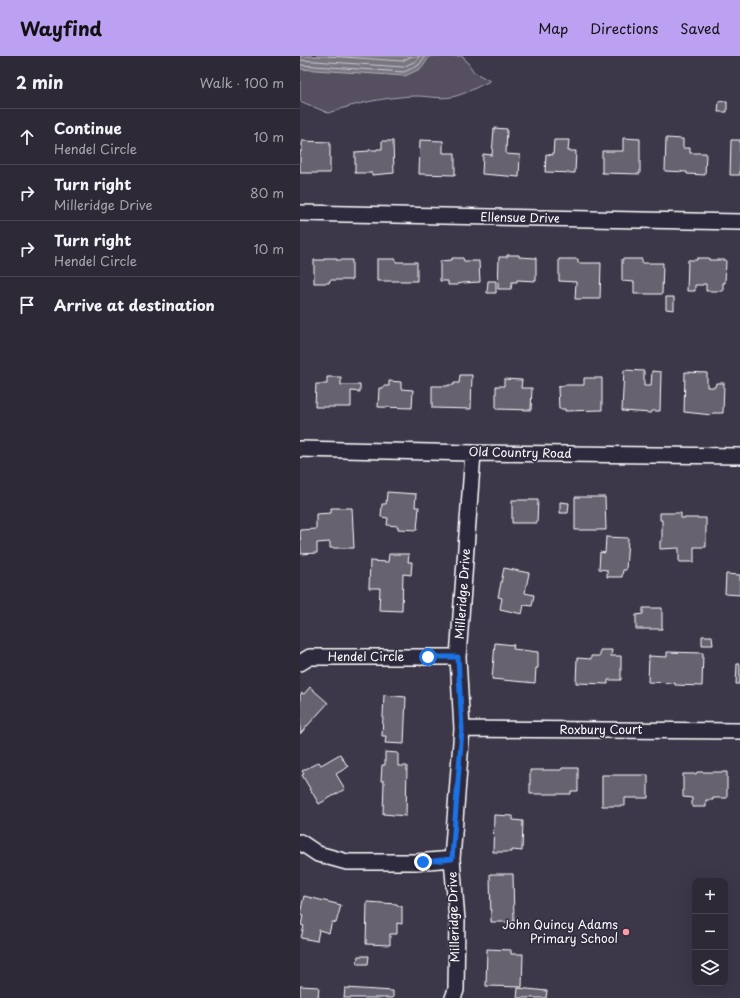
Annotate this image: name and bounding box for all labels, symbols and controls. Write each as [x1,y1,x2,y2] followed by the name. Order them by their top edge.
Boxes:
[20,14,102,42] text: Wayfind
[538,18,568,39] text: Map
[590,18,658,39] text: Directions
[680,18,720,39] text: Saved
[16,69,63,95] text: 2 min
[200,73,284,92] text: Walk · 100 m
[54,116,122,139] text: Continue
[16,126,38,148] icon: ahead
[254,127,284,146] text: 10 m
[54,139,137,158] text: Hendel Circle
[54,172,131,195] text: Turn right
[16,182,38,204] icon: right
[250,183,284,202] text: 80 m
[54,195,152,214] text: Milleridge Drive
[480,207,560,227] street label: Ellensue Drive
[54,228,131,251] text: Turn right
[16,238,38,260] icon: right
[254,239,284,258] text: 10 m
[54,251,137,270] text: Hendel Circle
[54,293,215,316] text: Arrive at destination
[16,294,38,316] icon: arrive
[468,442,572,462] street label: Old Country Road
[450,548,474,640] street label: Milleridge Drive
[328,647,405,665] street label: Hendel Circle
[419,648,437,666] route start
[560,720,643,738] street label: Roxbury Court
[414,853,432,871] route end
[442,871,464,963] street label: Milleridge Drive
[692,878,728,986] map controls
[692,878,728,914] button: +
[692,914,728,950] button: −
[502,915,618,947] place label: John Quincy Adams Primary School
[621,927,631,937] marker: John Quincy Adams Primary School
[692,950,728,986] button: layers

